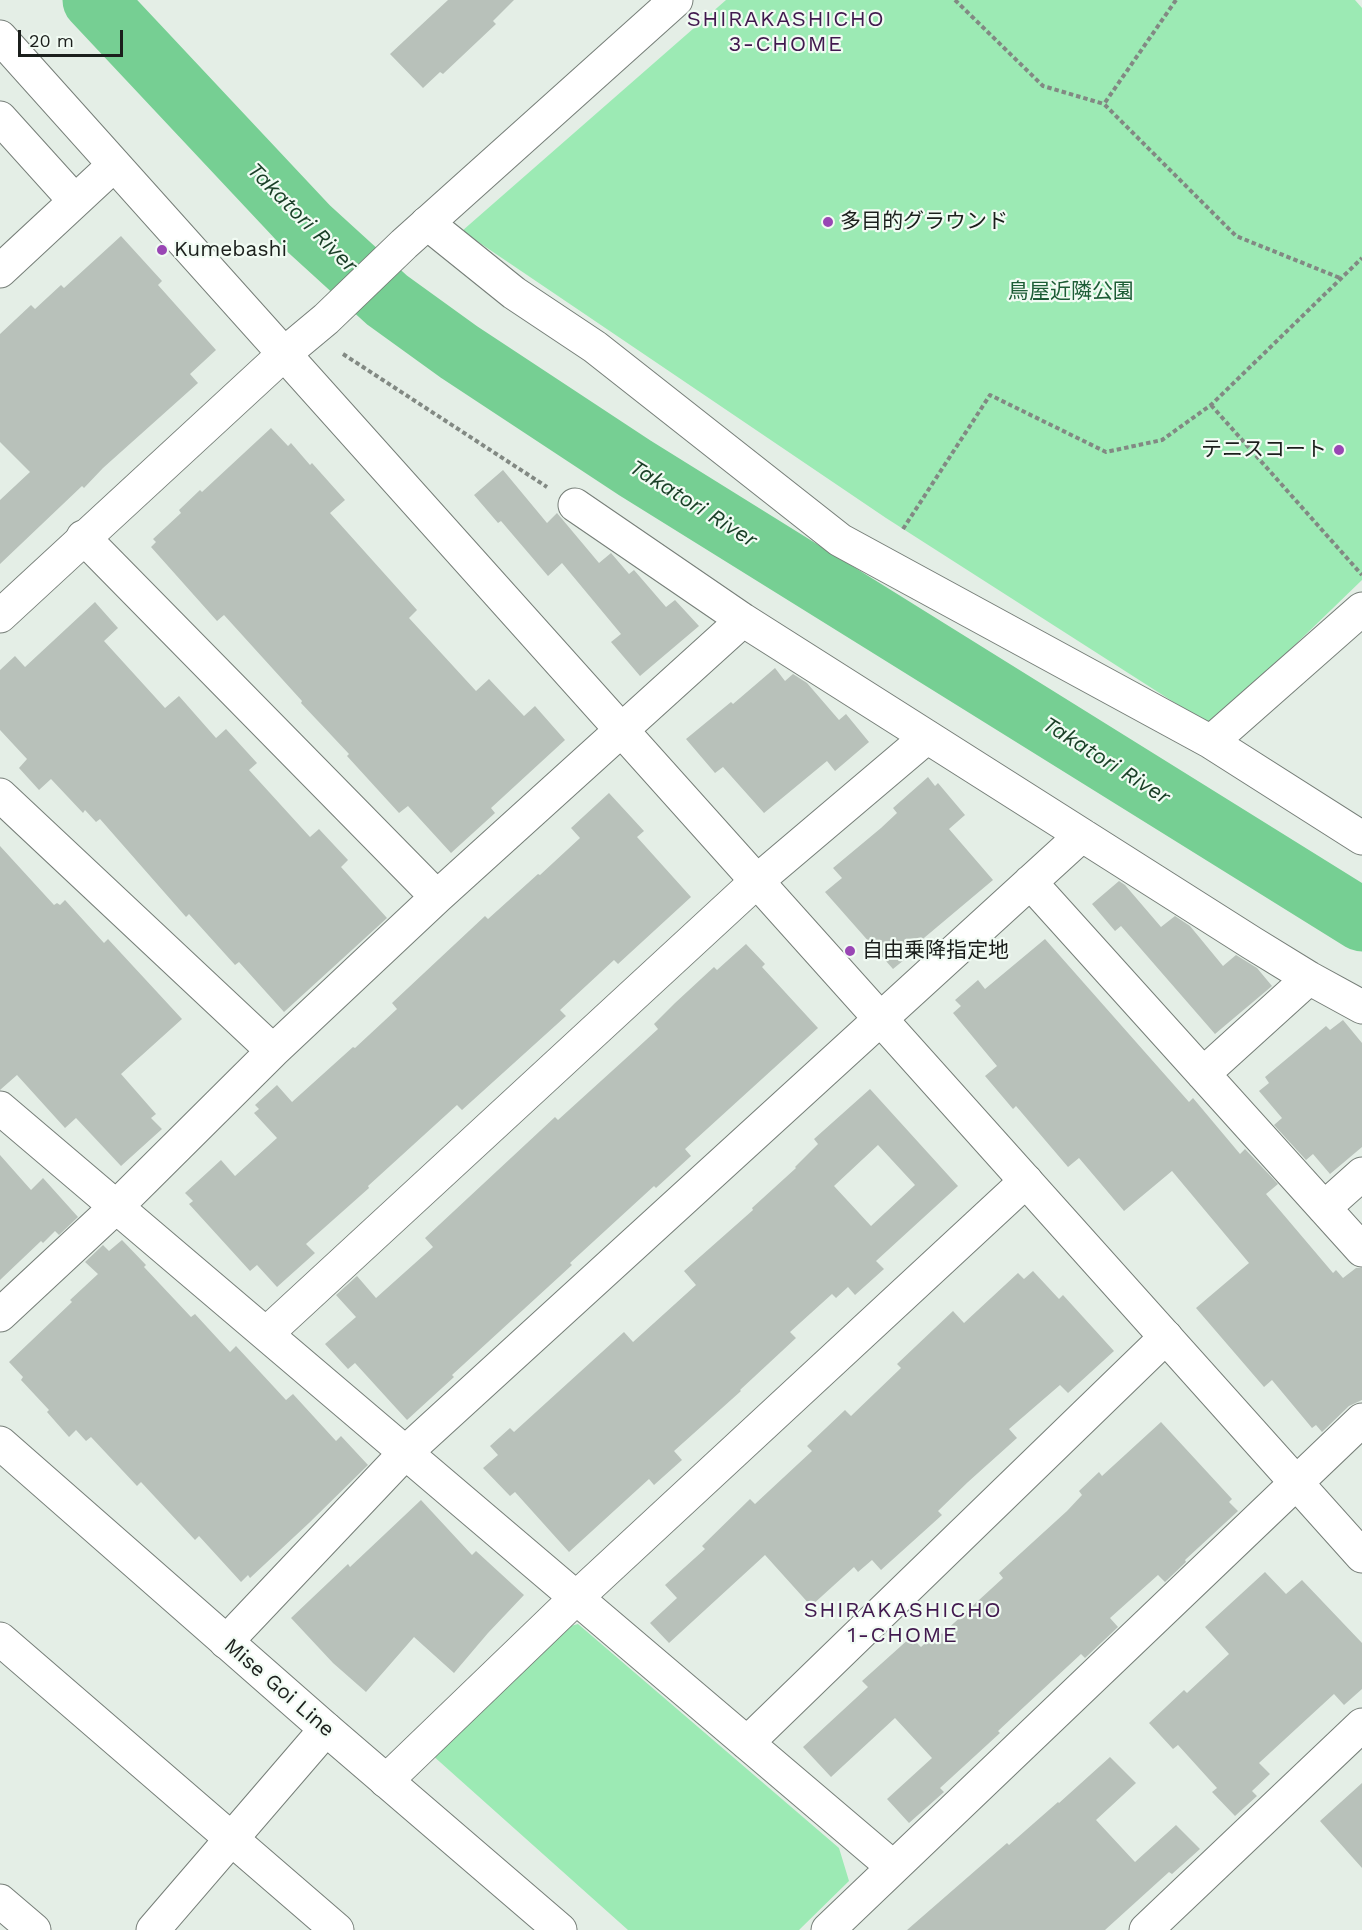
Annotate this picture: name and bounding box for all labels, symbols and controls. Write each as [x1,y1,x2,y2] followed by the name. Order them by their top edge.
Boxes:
[687,7,885,58] district label: SHIRAKASHICHO 3-CHOME
[21,18,126,56] scale bar
[29,30,74,51] text: 20 m
[241,157,363,279] water label: Takatori River
[840,209,1008,235] place label: 多目的グラウンド
[821,215,835,229] marker: 多目的グラウンド
[174,237,287,263] place label: Kumebashi
[155,243,169,257] marker: Kumebashi
[1008,279,1134,305] park label: 鳥屋近隣公園
[1201,437,1327,463] place label: テニスコート
[1332,443,1346,457] marker: テニスコート
[624,454,762,554] water label: Takatori River
[1037,711,1175,811] water label: Takatori River
[862,938,1009,964] place label: 自由乗降指定地
[843,944,857,958] marker: 自由乗降指定地
[804,1598,1002,1650] district label: SHIRAKASHICHO 1-CHOME
[219,1633,339,1743] street label: Mise Goi Line

